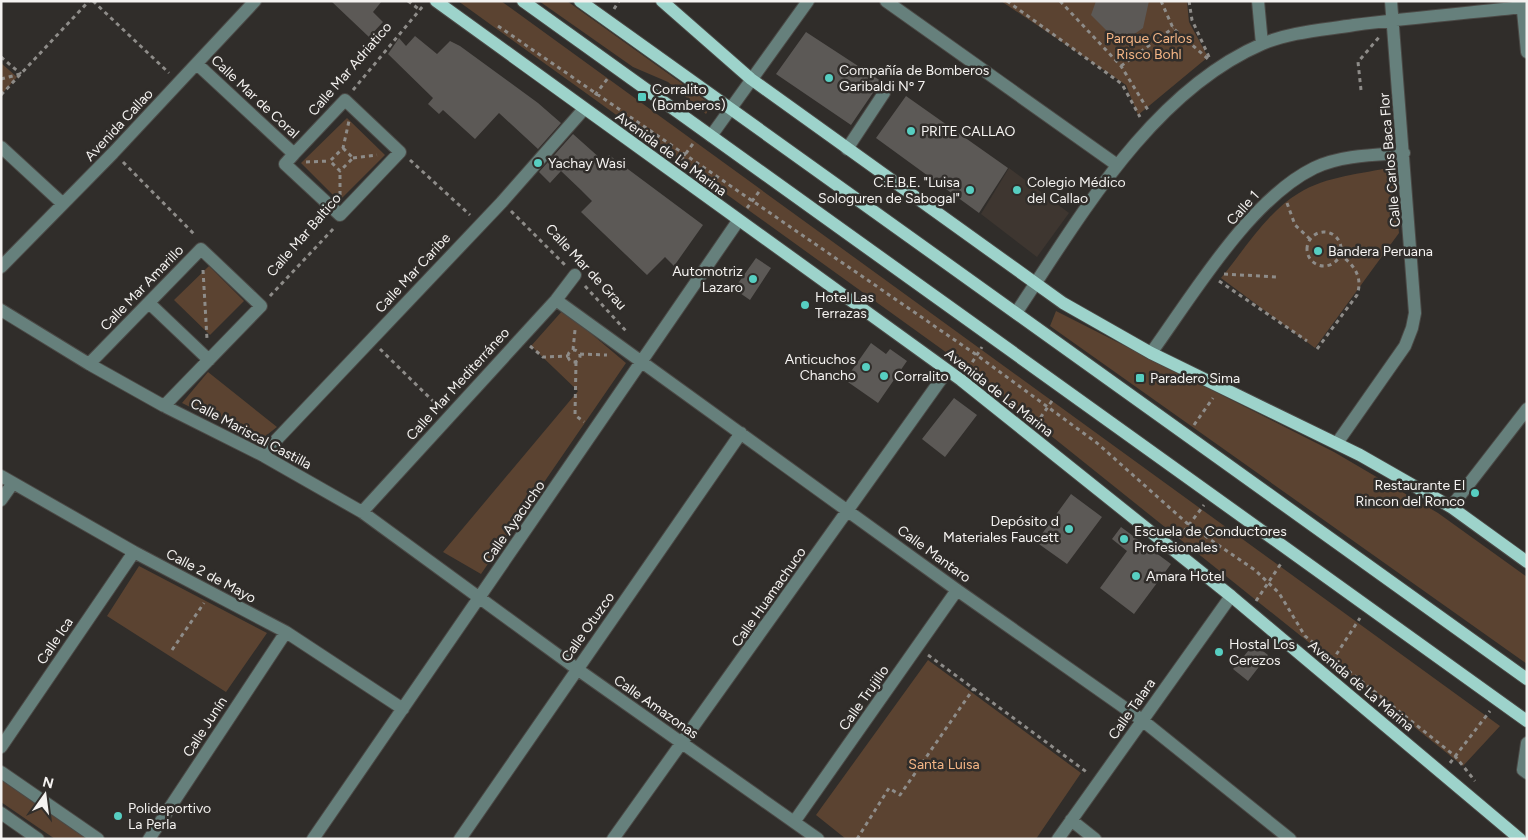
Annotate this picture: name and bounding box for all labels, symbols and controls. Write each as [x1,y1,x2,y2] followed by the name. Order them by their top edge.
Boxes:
[305,19,395,119] street label: Calle Mar Adriatico
[1106,30,1192,63] park label: Parque Carlos Risco Bohl
[207,52,303,142] street label: Calle Mar de Coral
[839,62,989,95] place label: Compañía de Bomberos Garibaldi Nº 7
[823,72,835,84] marker: Compañía de Bomberos Garibaldi Nº 7
[652,81,726,114] place label: Corralito (Bomberos)
[81,85,157,165] street label: Avenida Callao
[636,91,648,103] marker: Corralito (Bomberos)
[1376,92,1404,228] street label: Calle Carlos Baca Flor
[612,108,730,200] street label: Avenida de La Marina
[921,123,1015,140] place label: PRITE CALLAO
[905,125,917,137] marker: PRITE CALLAO
[548,155,626,172] place label: Yachay Wasi
[532,157,544,169] marker: Yachay Wasi
[818,174,960,207] place label: C.E.B.E. "Luisa Sologuren de Sabogal"
[1027,174,1126,207] place label: Colegio Médico del Callao
[964,184,976,196] marker: C.E.B.E. "Luisa Sologuren de Sabogal"
[1011,184,1023,196] marker: Colegio Médico del Callao
[1223,187,1263,229] street label: Calle 1
[263,190,345,280] street label: Calle Mar Baltico
[542,220,630,314] street label: Calle Mar de Grau
[372,229,454,316] street label: Calle Mar Caribe
[97,242,187,334] street label: Calle Mar Amarillo
[1328,243,1433,260] place label: Bandera Peruana
[1312,245,1324,257] marker: Bandera Peruana
[672,263,743,296] place label: Automotriz Lazaro
[747,273,759,285] marker: Automotriz Lazaro
[815,289,874,322] place label: Hotel Las Terrazas
[799,299,811,311] marker: Hotel Las Terrazas
[403,324,513,444] street label: Calle Mar Mediterráneo
[941,345,1057,441] street label: Avenida de La Marina
[785,351,856,384] place label: Anticuchos Chancho
[860,361,872,373] marker: Anticuchos Chancho
[894,368,949,385] place label: Corralito
[878,370,890,382] marker: Corralito
[1150,370,1240,387] place label: Paradero Sima
[1134,372,1146,384] marker: Paradero Sima
[187,395,315,473] street label: Calle Mariscal Castilla
[479,477,549,567] street label: Calle Ayacucho
[1355,477,1465,510] place label: Restaurante El Rincon del Ronco
[1469,487,1481,499] marker: Restaurante El Rincon del Ronco
[943,513,1059,546] place label: Depósito d Materiales Faucett
[894,522,974,586] street label: Calle Mantaro
[1063,523,1075,535] marker: Depósito d Materiales Faucett
[1134,523,1287,556] place label: Escuela de Conductores Profesionales
[1118,533,1130,545] marker: Escuela de Conductores Profesionales
[728,544,810,650] street label: Calle Huamachuco
[163,545,259,607] street label: Calle 2 de Mayo
[1146,568,1224,585] place label: Amara Hotel
[1130,570,1142,582] marker: Amara Hotel
[558,589,618,665] street label: Calle Otuzco
[33,614,77,668] street label: Calle Ica
[1229,636,1295,669] place label: Hostal Los Cerezos
[1305,637,1417,735] street label: Avenida de La Marina
[1213,646,1225,658] marker: Hostal Los Cerezos
[835,662,893,734] street label: Calle Trujillo
[610,672,702,742] street label: Calle Amazonas
[1105,675,1159,743] street label: Calle Talara
[179,694,231,760] street label: Calle Junín
[908,756,980,773] park label: Santa Luisa
[20,770,70,820] north arrow
[41,773,55,792] text: N
[128,800,211,833] place label: Polideportivo La Perla
[112,810,124,822] marker: Polideportivo La Perla

